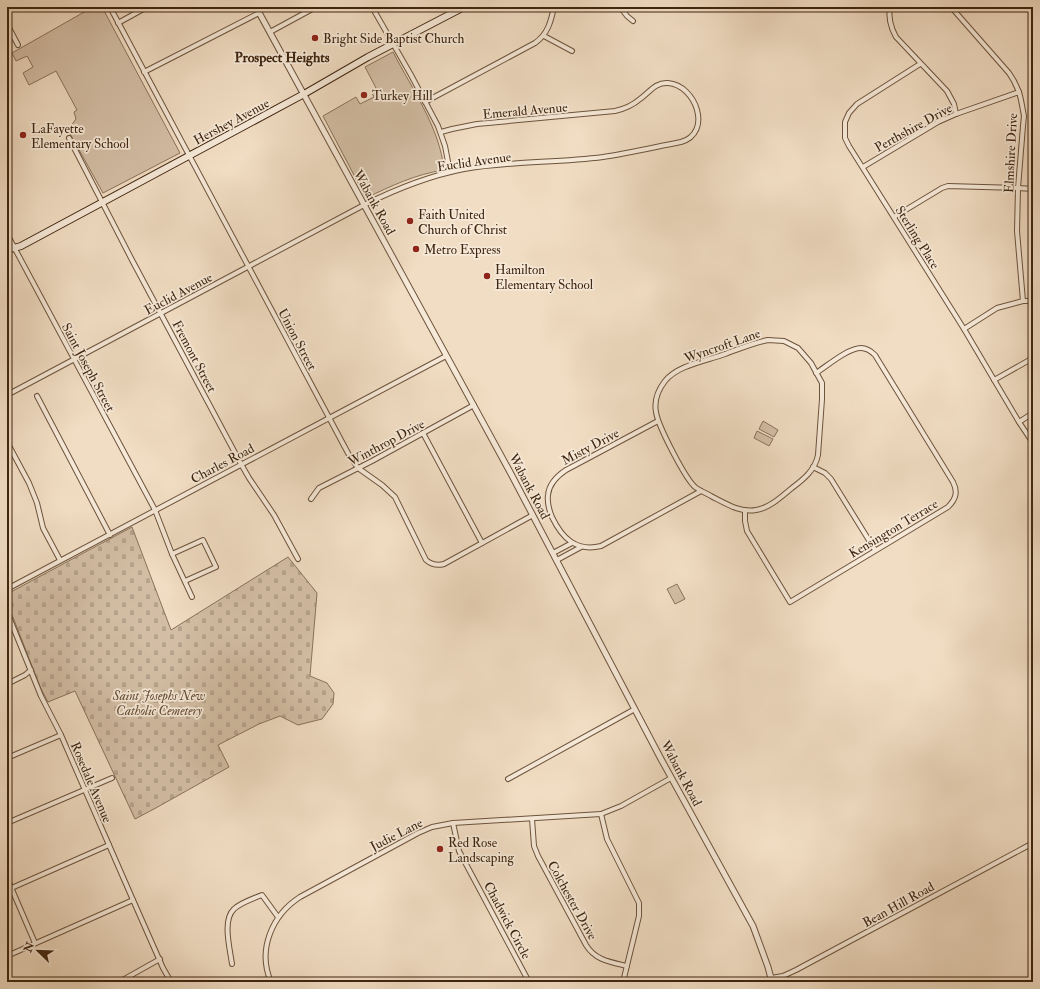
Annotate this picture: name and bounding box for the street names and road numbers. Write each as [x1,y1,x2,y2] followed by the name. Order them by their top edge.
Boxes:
[191,95,273,149] street label: Hershey Avenue
[482,99,569,123] street label: Emerald Avenue
[872,100,955,156] street label: Perthshire Drive
[1001,112,1021,194] street label: Elmshire Drive
[436,149,513,175] street label: Euclid Avenue
[349,166,399,238] street label: Wabank Road
[891,203,943,272] street label: Sterling Place
[142,269,216,319] street label: Euclid Avenue
[274,306,320,373] street label: Union Street
[168,318,220,395] street label: Fremont Street
[57,320,118,415] street label: Saint Joseph Street
[681,325,763,368] street label: Wyncroft Lane
[345,416,428,471] street label: Winthrop Drive
[559,425,623,470] street label: Misty Drive
[188,440,257,487] street label: Charles Road
[505,450,553,523] street label: Wabank Road
[846,496,941,562] street label: Kensington Terrace
[657,737,705,810] street label: Wabank Road
[67,740,115,826] street label: Rosedale Avenue
[367,815,426,855] street label: Judie Lane
[544,858,601,943] street label: Colchester Drive
[860,878,938,931] street label: Bean Hill Road
[480,879,534,962] street label: Chadwick Circle

